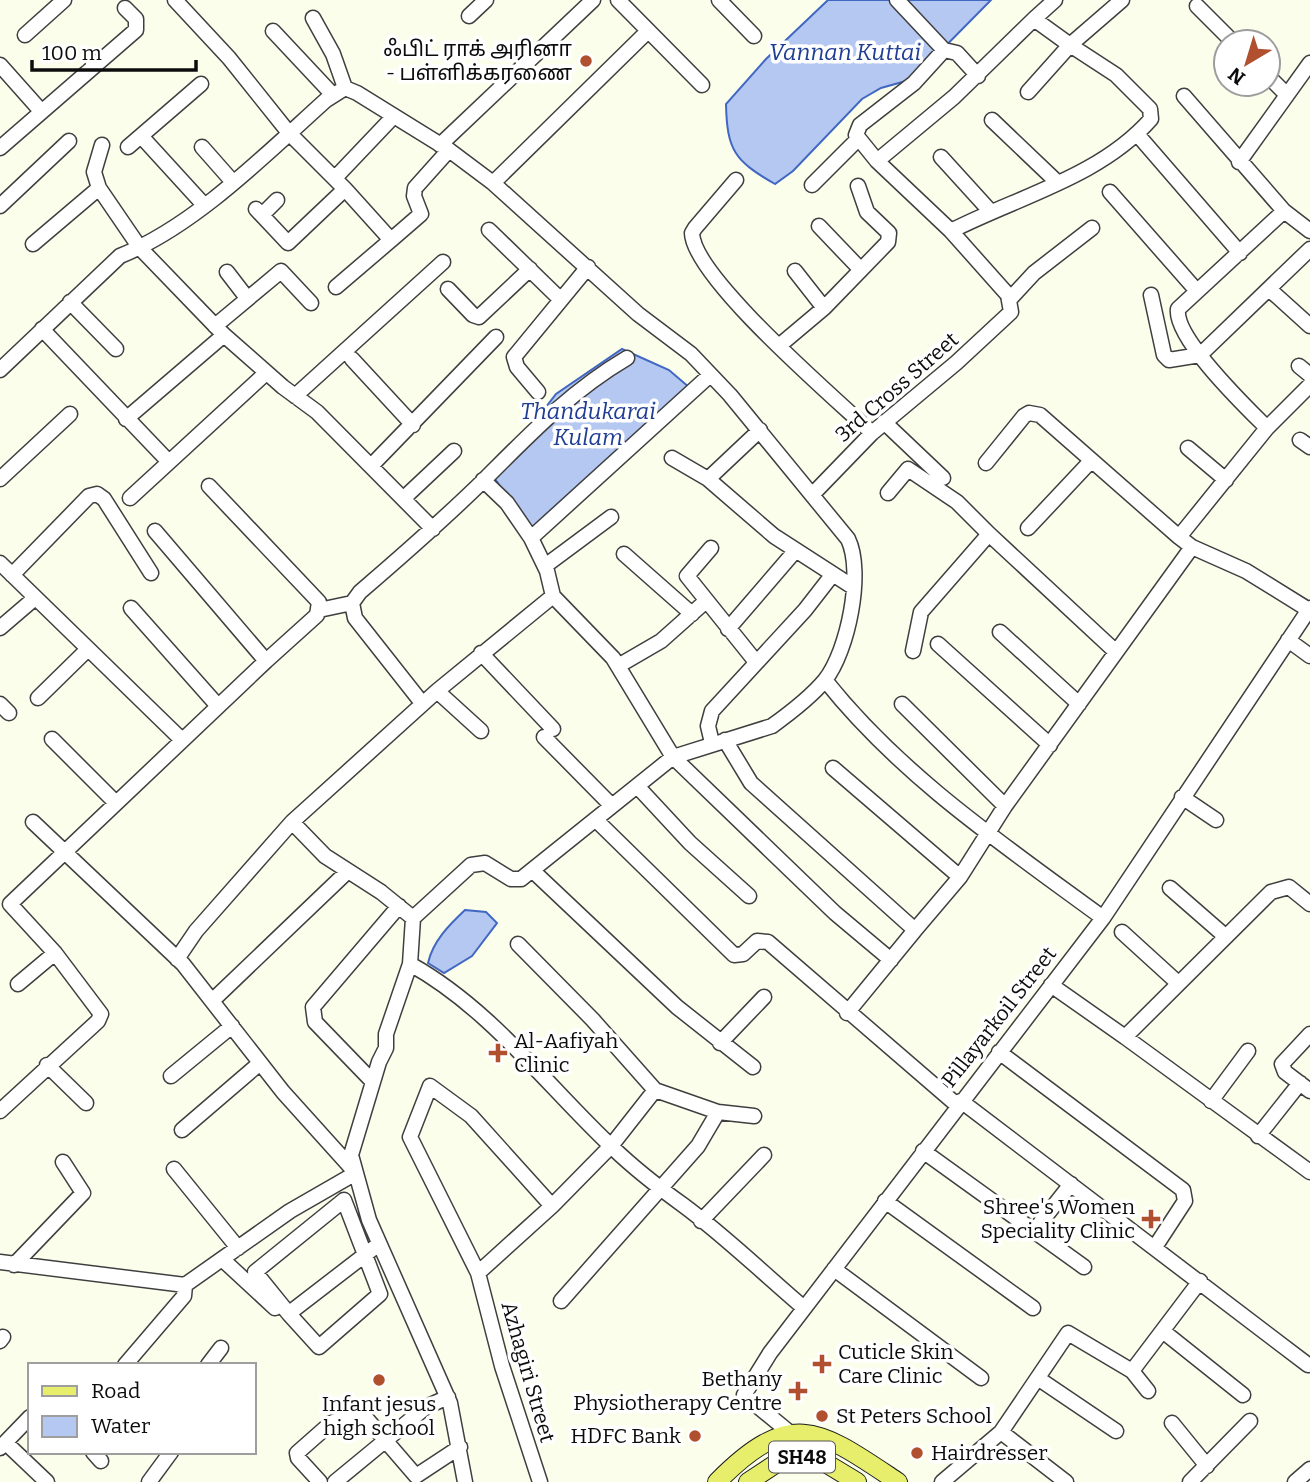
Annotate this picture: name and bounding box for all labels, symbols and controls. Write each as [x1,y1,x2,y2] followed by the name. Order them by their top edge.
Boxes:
[32,28,196,72] scale bar
[1212,28,1282,98] north arrow
[383,36,573,86] place label: ஃபிட் ராக் அரினா - பள்ளிக்கரணை
[769,38,922,66] water label: Vannan Kuttai
[42,40,102,66] text: 100 m
[578,53,594,69] marker: ஃபிட் ராக் அரினா - பள்ளிக்கரணை
[1224,62,1250,90] text: N
[830,326,964,447] street label: 3rd Cross Street
[520,397,656,451] water label: Thandukarai Kulam
[936,941,1062,1093] street label: Pillayarkoil Street
[514,1028,618,1078] place label: Al-Aafiyah Clinic
[488,1043,508,1063] marker: Al-Aafiyah Clinic
[981,1194,1135,1244] place label: Shree's Women Speciality Clinic
[1141,1209,1161,1229] marker: Shree's Women Speciality Clinic
[495,1299,561,1446] street label: Azhagiri Street
[838,1339,954,1389] place label: Cuticle Skin Care Clinic
[812,1354,832,1374] marker: Cuticle Skin Care Clinic
[28,1363,256,1454] legend
[573,1366,783,1416] place label: Bethany Physiotherapy Centre
[371,1372,387,1388] marker: Infant jesus high school
[91,1378,140,1404] text: Road
[788,1381,808,1401] marker: Bethany Physiotherapy Centre
[322,1391,436,1441] place label: Infant jesus high school
[836,1403,992,1429] place label: St Peters School
[814,1408,830,1424] marker: St Peters School
[91,1413,150,1439] text: Water
[570,1423,681,1449] place label: HDFC Bank
[687,1428,703,1444] marker: HDFC Bank
[931,1440,1047,1466] place label: Hairdresser
[769,1442,835,1472] road number: SH48
[909,1445,925,1461] marker: Hairdresser

